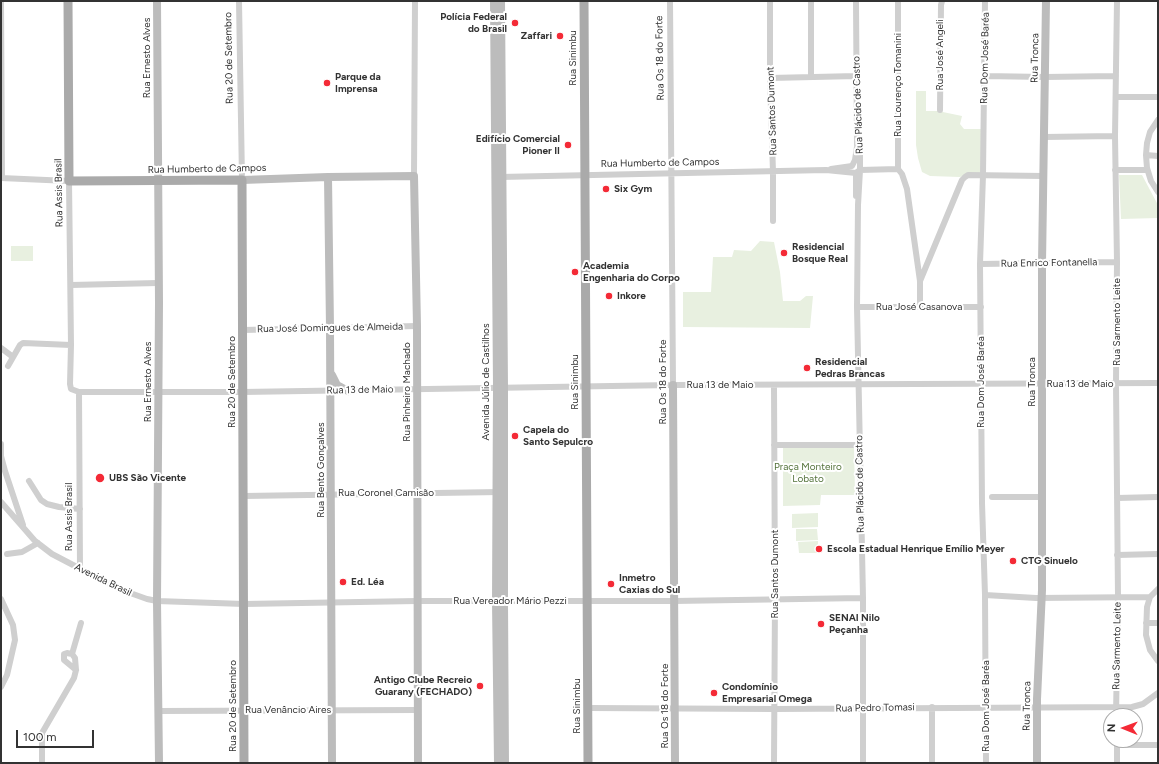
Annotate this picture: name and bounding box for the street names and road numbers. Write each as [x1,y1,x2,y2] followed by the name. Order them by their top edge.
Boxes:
[222,12,236,104] street label: Rua 20 de Setembro
[978,12,992,104] street label: Rua Dom José Baréa
[653,15,667,101] street label: Rua Os 18 do Forte
[141,18,153,98] street label: Rua Ernesto Alves
[934,19,946,91] street label: Rua José Angeli
[567,30,579,86] street label: Rua Sinimbu
[892,33,904,137] street label: Rua Lourenço Tomanini
[1029,33,1041,83] street label: Rua Tronca
[850,56,866,154] street label: Rua Plácido de Castro
[764,66,780,156] street label: Rua Santos Dumont
[601,156,719,170] street label: Rua Humberto de Campos
[52,159,66,227] street label: Rua Assis Brasil
[148,162,266,176] street label: Rua Humberto de Campos
[1001,256,1097,270] street label: Rua Enrico Fontanella
[1111,278,1123,366] street label: Rua Sarmento Leite
[876,301,962,313] street label: Rua José Casanova
[257,321,403,335] street label: Rua José Domingues de Almeida
[480,323,492,441] street label: Avenida Júlio de Castilhos
[226,336,238,428] street label: Rua 20 de Setembro
[975,336,987,428] street label: Rua Dom José Baréa
[657,340,669,424] street label: Rua Os 18 do Forte
[142,342,154,422] street label: Rua Ernesto Alves
[401,342,413,442] street label: Rua Pinheiro Machado
[569,354,581,410] street label: Rua Sinimbu
[1026,357,1038,407] street label: Rua Tronca
[1047,378,1113,390] street label: Rua 13 de Maio
[687,379,753,391] street label: Rua 13 de Maio
[326,383,394,397] street label: Rua 13 de Maio
[315,422,327,518] street label: Rua Bento Gonçalves
[853,435,867,533] street label: Rua Plácido de Castro
[63,483,75,551] street label: Rua Assis Brasil
[338,487,434,499] street label: Rua Coronel Camisão
[769,529,781,619] street label: Rua Santos Dumont
[72,561,134,599] street label: Avenida Brasil
[453,595,567,607] street label: Rua Vereador Mário Pezzi
[1110,602,1124,690] street label: Rua Sarmento Leite
[227,660,239,752] street label: Rua 20 de Setembro
[980,660,992,752] street label: Rua Dom José Baréa
[659,664,671,748] street label: Rua Os 18 do Forte
[571,678,583,734] street label: Rua Sinimbu
[1021,681,1033,731] street label: Rua Tronca
[835,701,915,715] street label: Rua Pedro Tomasi
[245,704,331,716] street label: Rua Venâncio Aires

